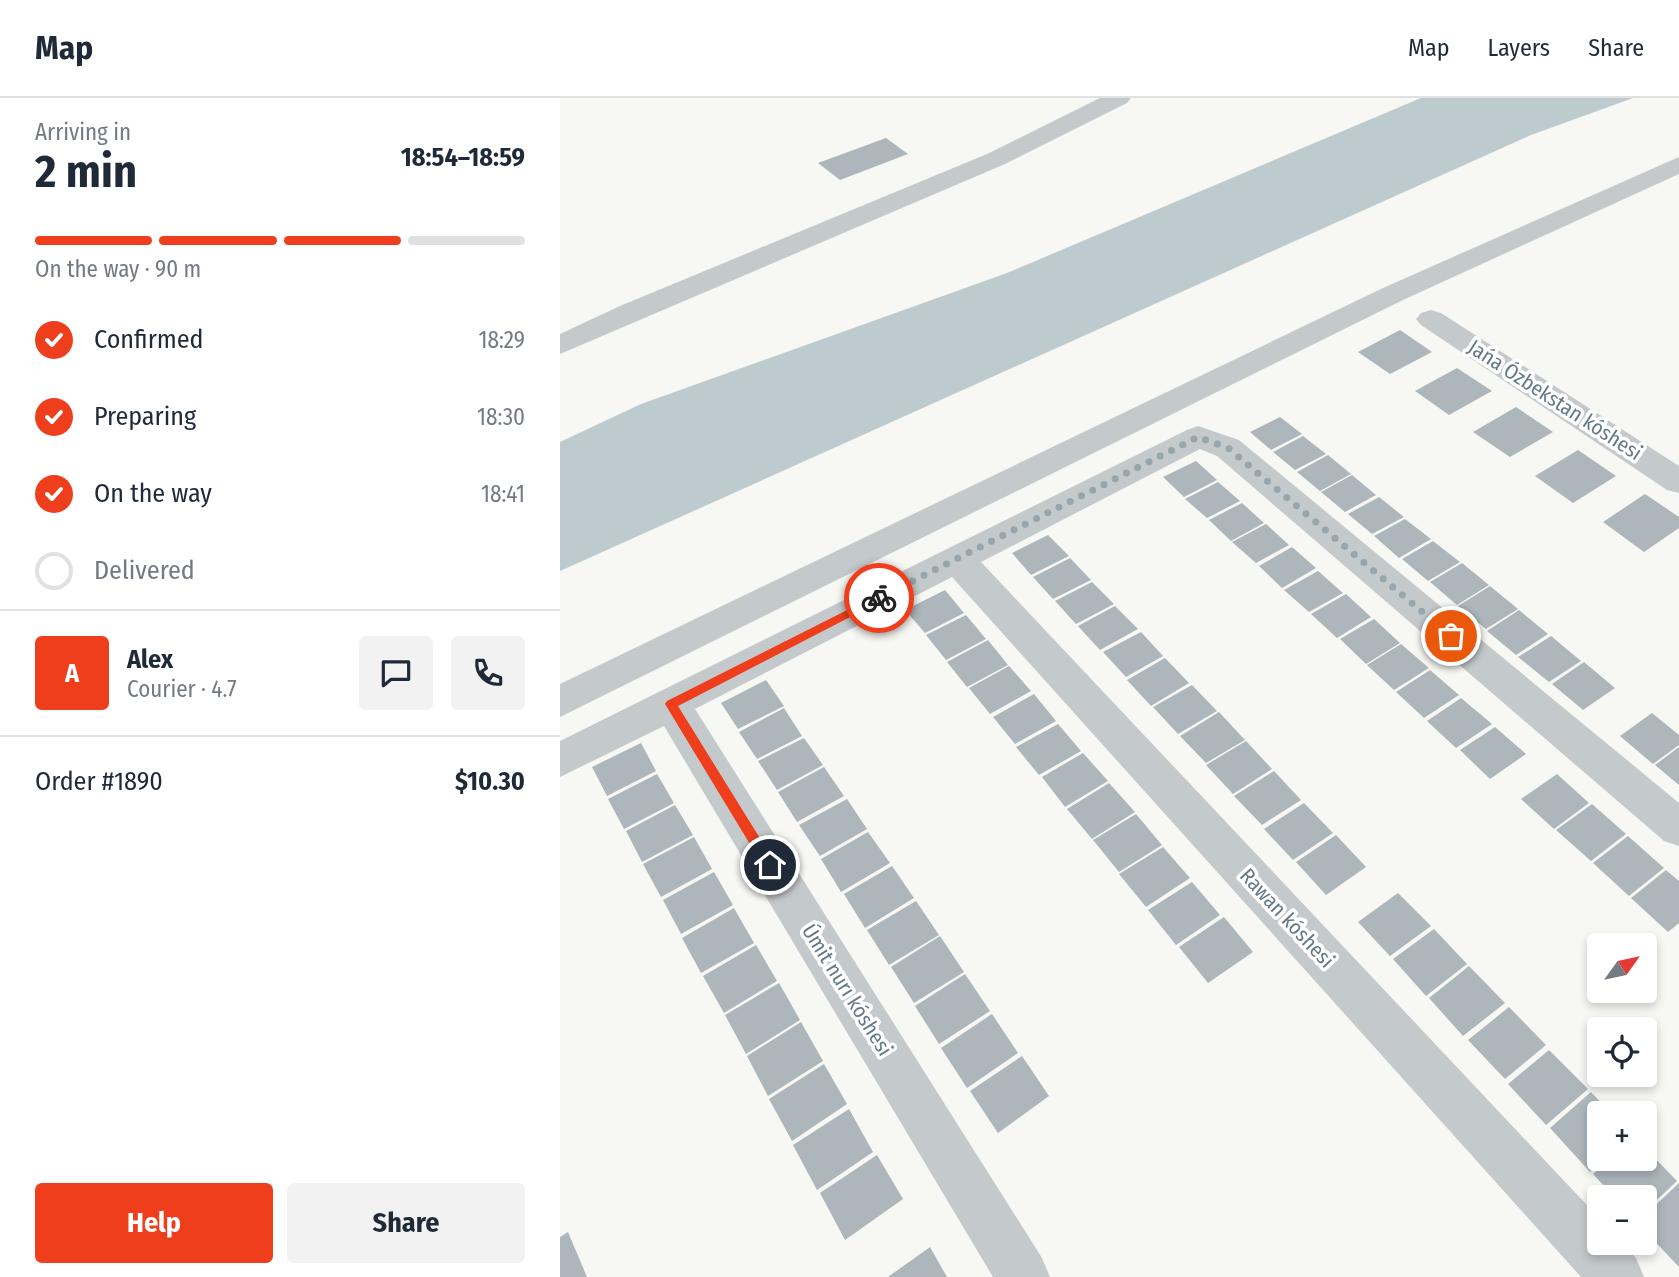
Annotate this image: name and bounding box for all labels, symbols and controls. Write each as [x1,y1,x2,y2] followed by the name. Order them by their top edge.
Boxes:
[35,28,93,68] text: Map
[1408,34,1450,62] text: Map
[1488,34,1550,62] text: Layers
[1588,34,1644,62] text: Share
[35,118,131,146] text: Arriving in
[401,142,525,173] text: 18:54–18:59
[35,144,137,199] text: 2 min
[35,255,201,283] text: On the way · 90 m
[35,321,73,359] icon: check
[94,324,204,355] text: Confirmed
[478,326,525,354] text: 18:29
[1463,334,1647,466] street label: Jańa Ózbekstan kóshesi
[35,398,73,436] icon: check
[94,401,196,432] text: Preparing
[477,403,525,431] text: 18:30
[35,475,73,513] icon: check
[94,478,212,509] text: On the way
[481,480,525,508] text: 18:41
[94,555,195,586] text: Delivered
[844,563,914,633] courier
[860,579,898,617] icon: bike
[1421,606,1481,666] pin
[1432,617,1470,655] icon: bag
[359,636,433,710] button: chat
[451,636,525,710] button: phone
[127,644,173,675] text: Alex
[65,658,79,689] text: A
[127,675,237,703] text: Courier · 4.7
[35,766,163,797] text: Order #1890
[455,766,525,797] text: $10.30
[740,835,800,895] pin
[751,846,789,884] icon: home
[1234,863,1340,973] street label: Rawan kóshesi
[796,919,898,1061] street label: Úmit nurı kóshesi
[1587,933,1657,1003] north arrow
[1587,933,1657,1255] map controls
[1587,1017,1657,1087] button: locate
[1587,1101,1657,1171] button: +
[35,1183,273,1263] button: Help
[287,1183,525,1263] button: Share
[1587,1185,1657,1255] button: −

